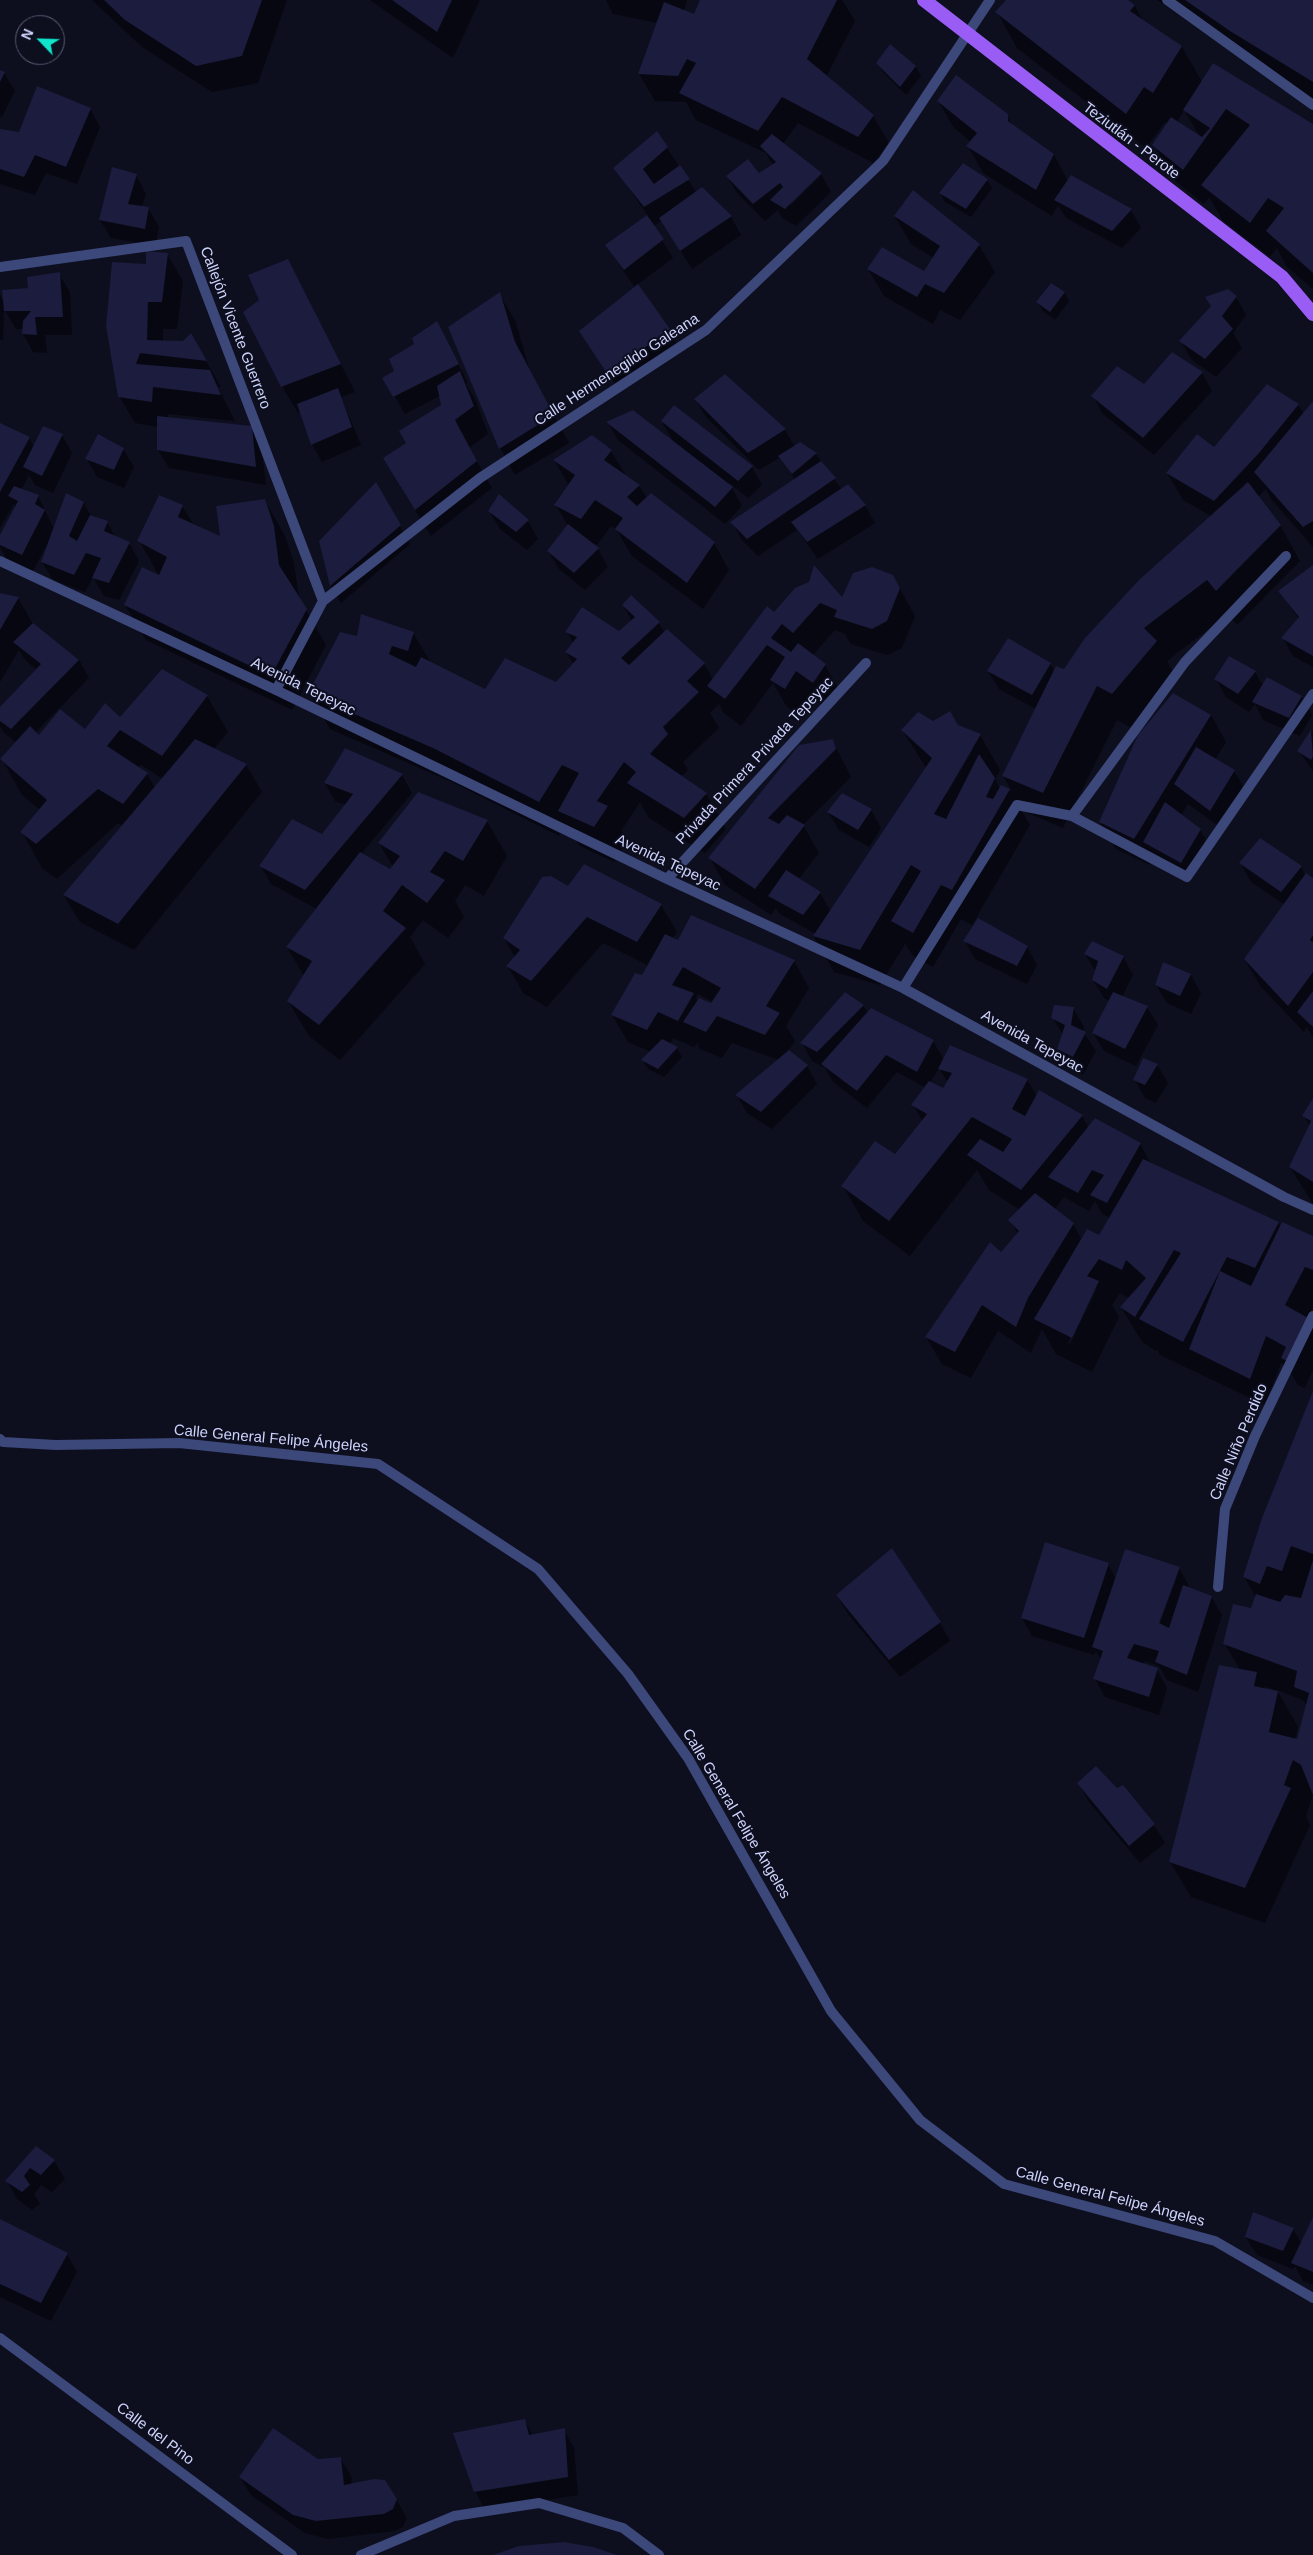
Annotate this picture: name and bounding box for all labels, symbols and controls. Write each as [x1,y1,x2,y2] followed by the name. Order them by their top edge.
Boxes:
[15,15,65,65] north arrow
[18,26,37,42] text: N
[1079,99,1183,183] street label: Teziutlán - Perote
[196,244,274,412] street label: Callejón Vicente Guerrero
[531,310,703,430] street label: Calle Hermenegildo Galeana
[248,654,358,720] street label: Avenida Tepeyac
[673,673,837,849] street label: Privada Primera Privada Tepeyac
[613,831,723,895] street label: Avenida Tepeyac
[978,1007,1086,1077] street label: Avenida Tepeyac
[1206,1381,1272,1503] street label: Calle Niño Perdido
[173,1422,369,1456] street label: Calle General Felipe Ángeles
[678,1726,794,1902] street label: Calle General Felipe Ángeles
[1013,2163,1207,2231] street label: Calle General Felipe Ángeles
[113,2399,197,2469] street label: Calle del Pino

